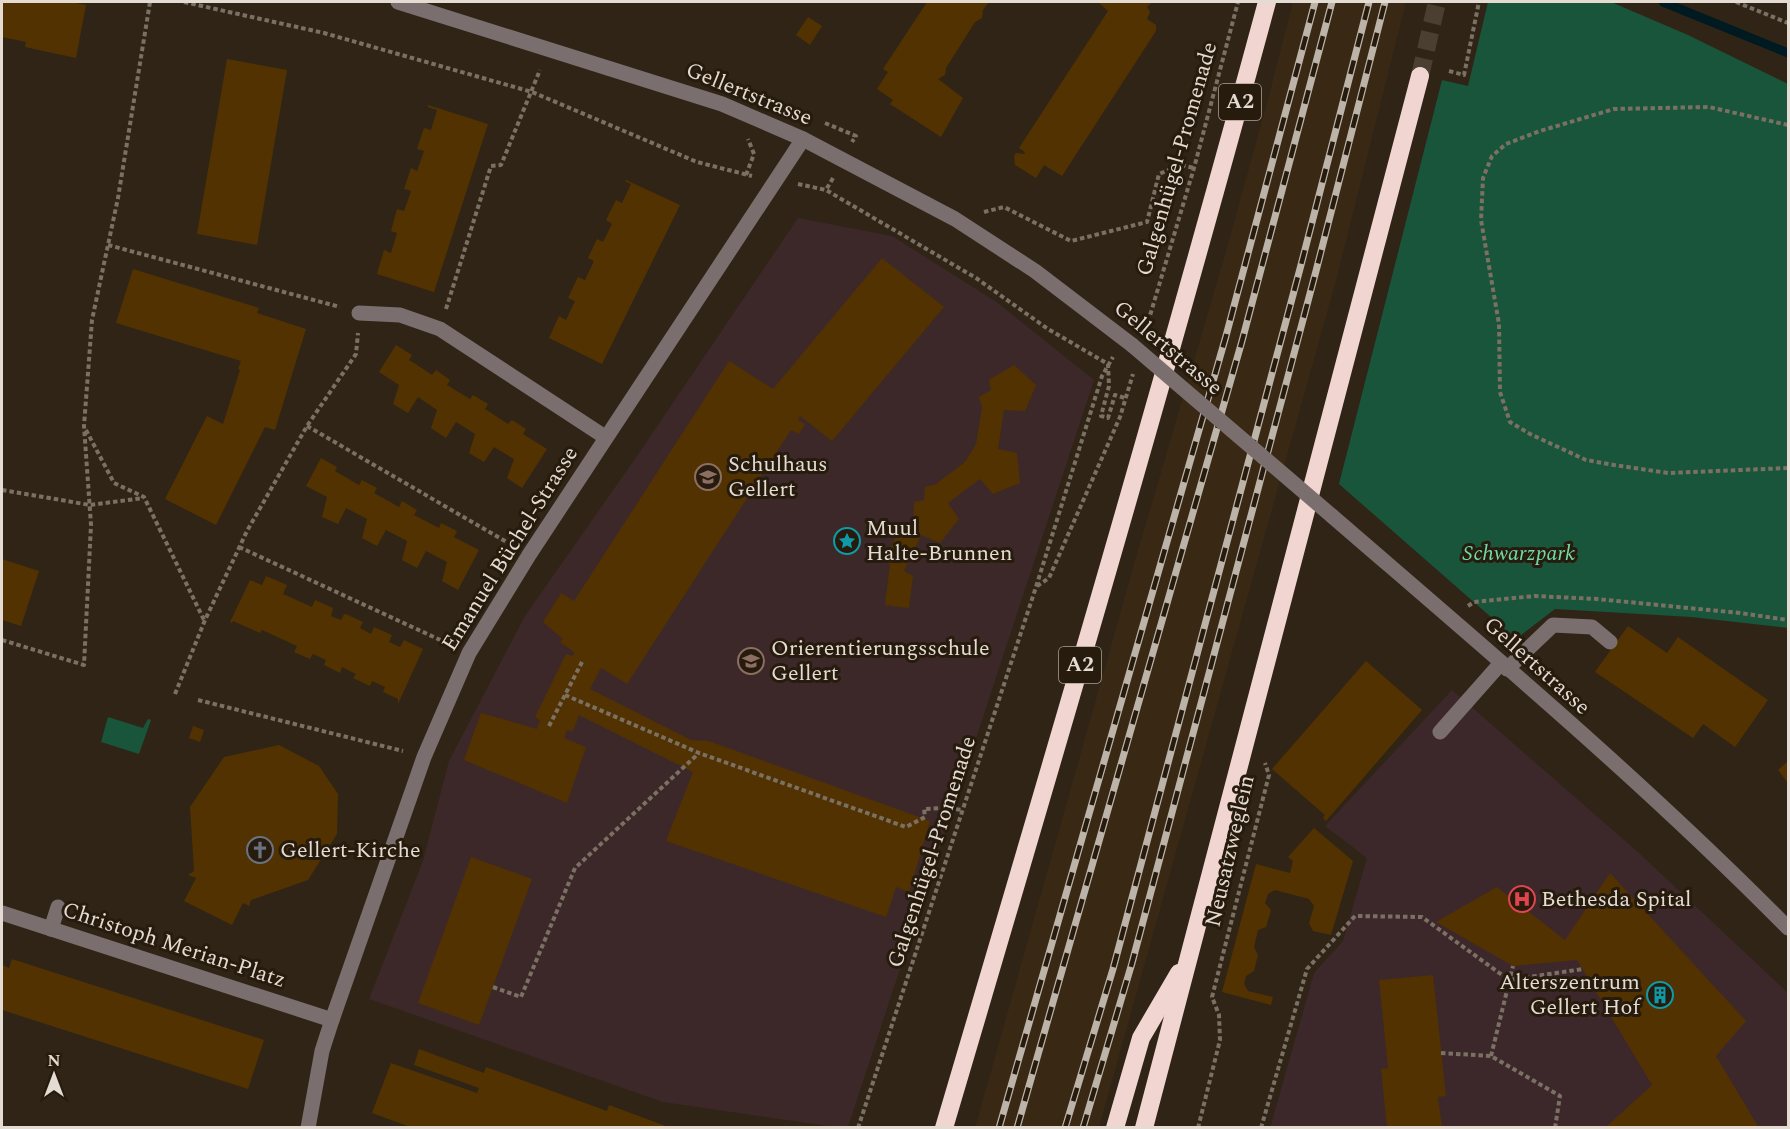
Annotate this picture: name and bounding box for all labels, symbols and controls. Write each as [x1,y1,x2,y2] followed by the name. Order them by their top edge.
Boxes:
[1128,38,1226,280] street label: Galgenhügel-Promenade
[681,54,817,134] street label: Gellertstrasse
[1219,84,1261,120] road number: A2
[1106,292,1230,404] street label: Gellertstrasse
[433,440,587,658] street label: Emanuel Büchel-Strasse
[728,448,828,506] place label: Schulhaus Gellert
[693,462,723,492] school or university icon: Schulhaus Gellert
[866,512,1012,570] place label: Muul Halte-Brunnen
[832,526,862,556] place icon: Muul Halte-Brunnen
[1463,537,1575,570] park label: Schwarzpark
[1476,609,1598,723] street label: Gellertstrasse
[771,632,990,690] place label: Orierentierungsschule Gellert
[736,646,766,676] school or university icon: Orierentierungsschule Gellert
[1059,647,1101,683] road number: A2
[879,732,985,972] street label: Galgenhügel-Promenade
[1196,772,1264,930] street label: Neusatzweglein
[280,834,421,867] place label: Gellert-Kirche
[245,835,275,865] church icon: Gellert-Kirche
[1541,883,1692,916] place label: Bethesda Spital
[1507,884,1537,914] hospital icon: Bethesda Spital
[58,893,290,997] street label: Christoph Merian-Platz
[1499,966,1641,1024] place label: Alterszentrum Gellert Hof
[1645,980,1675,1010] building icon: Alterszentrum Gellert Hof
[24,1045,84,1105] north arrow
[47,1049,61,1073] text: N

